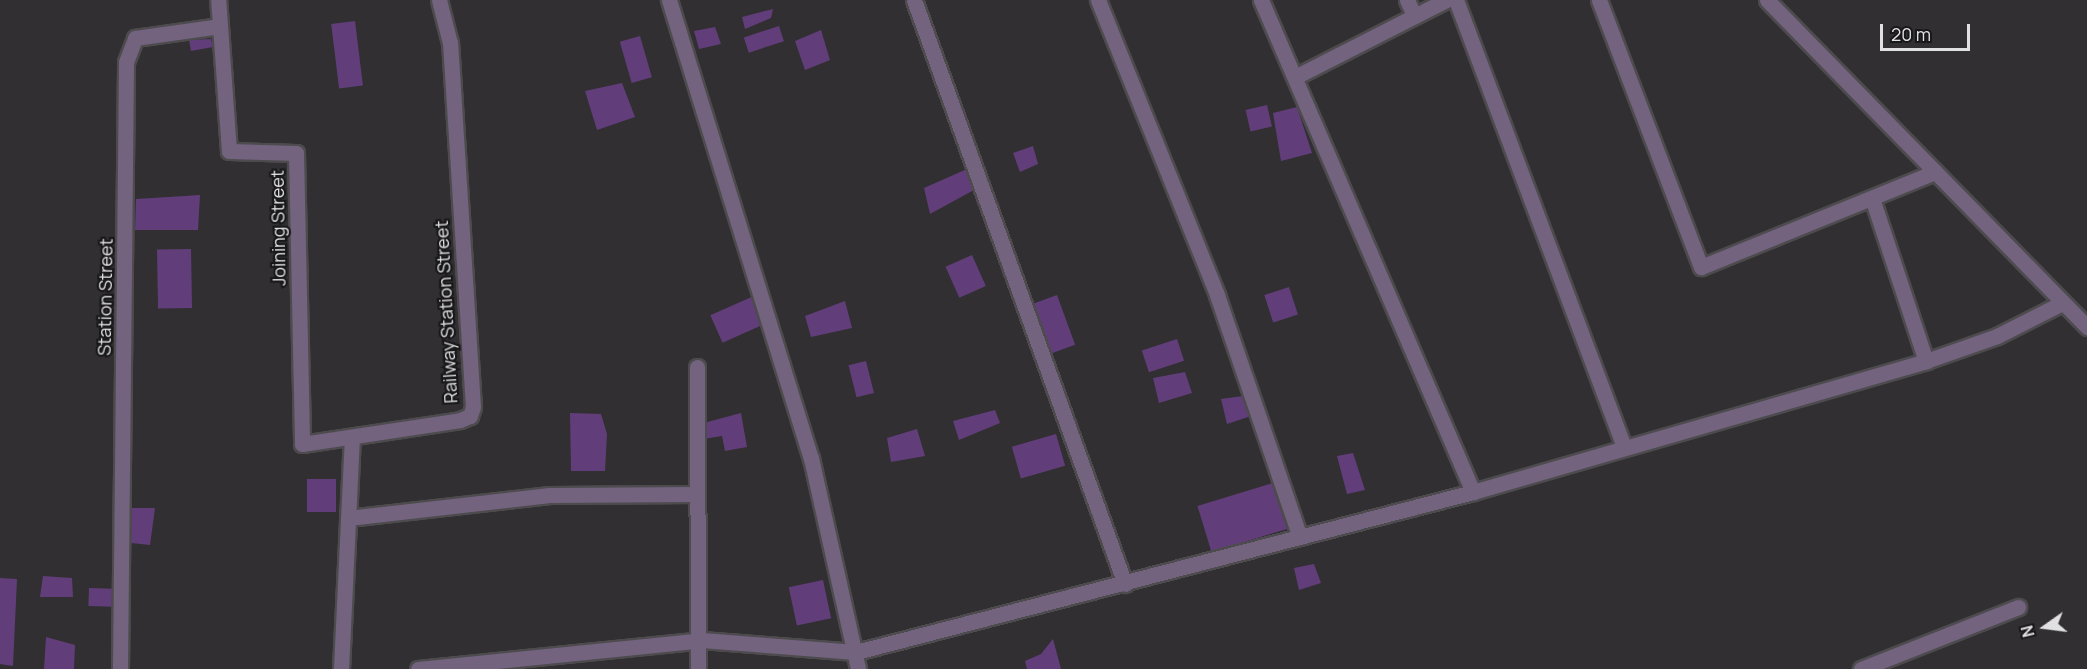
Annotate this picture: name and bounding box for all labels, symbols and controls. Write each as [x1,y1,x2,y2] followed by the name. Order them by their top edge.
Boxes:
[1883,12,1973,50] scale bar
[1891,22,1931,46] text: 20 m
[266,170,290,286] street label: Joining Street
[430,220,462,404] street label: Railway Station Street
[93,238,117,356] street label: Station Street
[2015,597,2075,657] north arrow
[2015,623,2040,640] text: N

